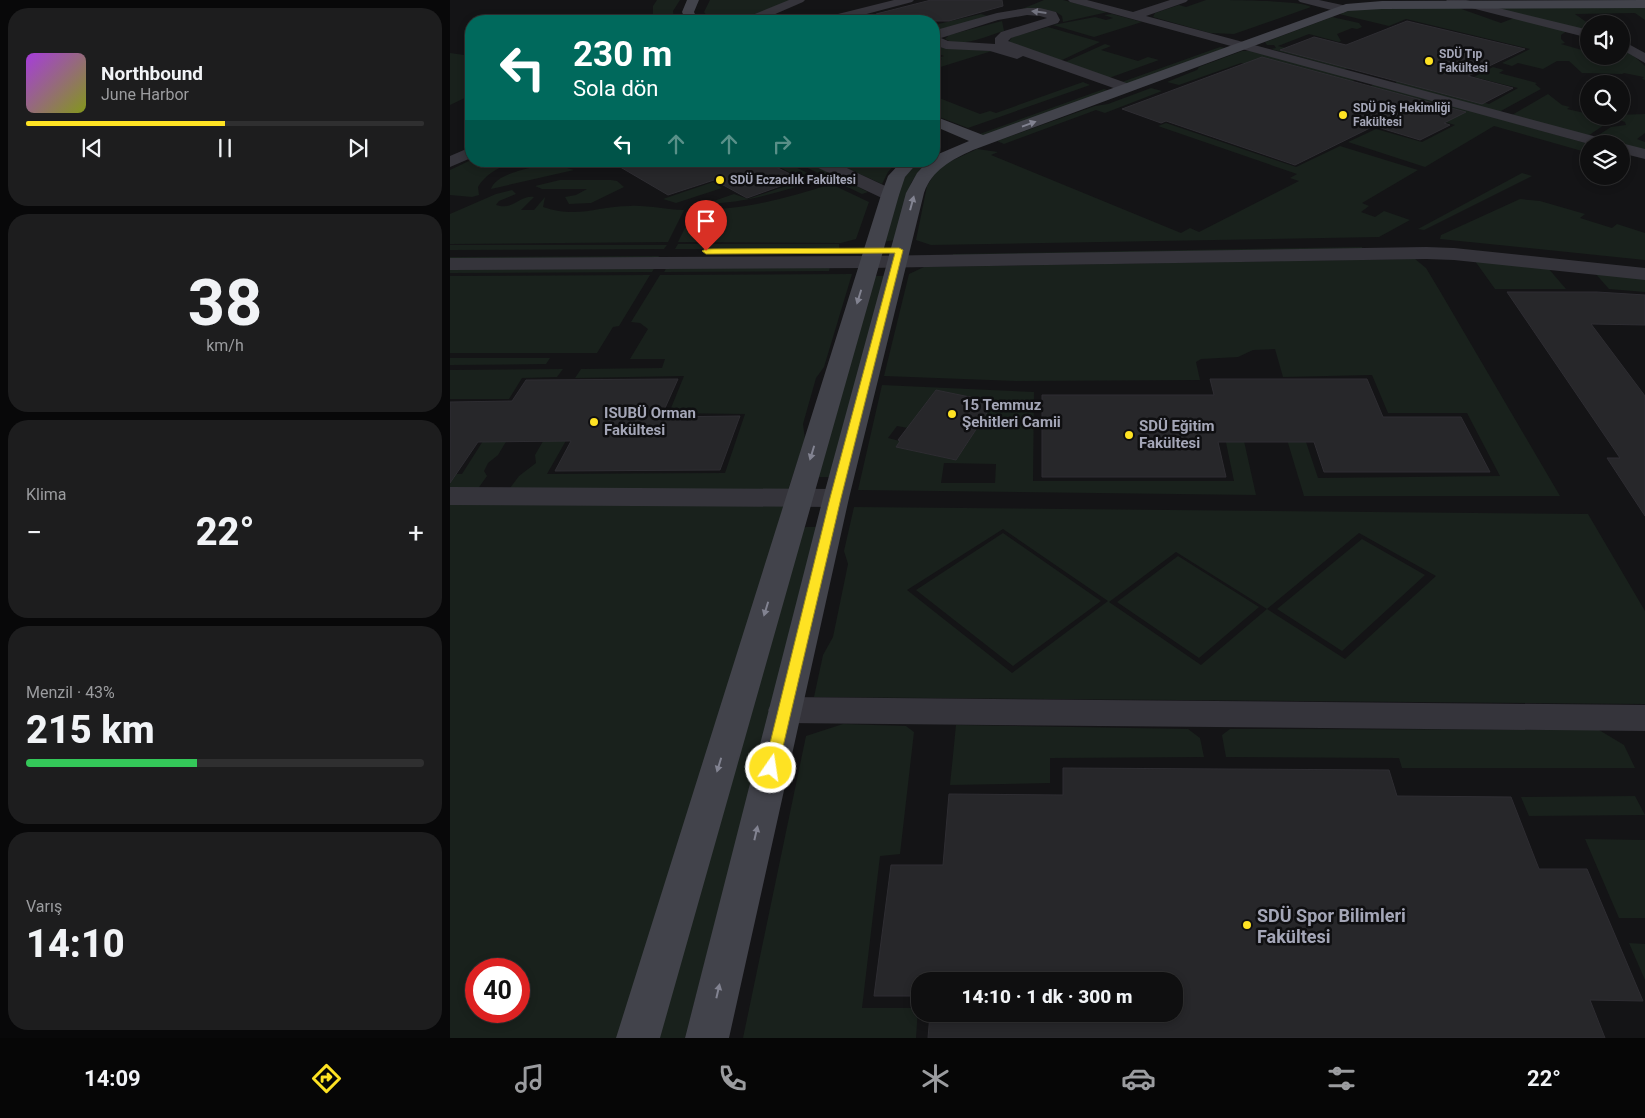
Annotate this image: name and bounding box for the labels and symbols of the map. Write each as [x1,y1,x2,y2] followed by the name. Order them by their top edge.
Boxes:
[1030,8,1046,16] one-way arrow
[1439,46,1488,75] place label: SDÜ Tıp Fakültesi
[1423,55,1435,67] marker: SDÜ Tıp Fakültesi
[1353,100,1451,129] place label: SDÜ Diş Hekimliği Fakültesi
[1337,109,1349,121] marker: SDÜ Diş Hekimliği Fakültesi
[1022,120,1037,128] one-way arrow
[730,172,856,187] place label: SDÜ Eczacılık Fakültesi
[714,174,726,186] marker: SDÜ Eczacılık Fakültesi
[908,196,916,211] one-way arrow
[685,200,727,251] pin
[854,290,862,305] one-way arrow
[962,396,1061,431] place label: 15 Temmuz Şehitleri Camii
[604,404,696,439] place label: ISUBÜ Orman Fakültesi
[946,408,958,420] marker: 15 Temmuz Şehitleri Camii
[588,416,600,428] marker: ISUBÜ Orman Fakültesi
[1139,417,1214,452] place label: SDÜ Eğitim Fakültesi
[1123,429,1135,441] marker: SDÜ Eğitim Fakültesi
[808,446,816,461] one-way arrow
[761,601,769,616] one-way arrow
[744,741,796,793] position arrow
[715,757,723,772] one-way arrow
[752,825,760,840] one-way arrow
[1257,905,1406,947] place label: SDÜ Spor Bilimleri Fakültesi
[1241,919,1253,931] marker: SDÜ Spor Bilimleri Fakültesi
[465,958,530,1023] speed limit sign: 40
[714,983,722,998] one-way arrow

